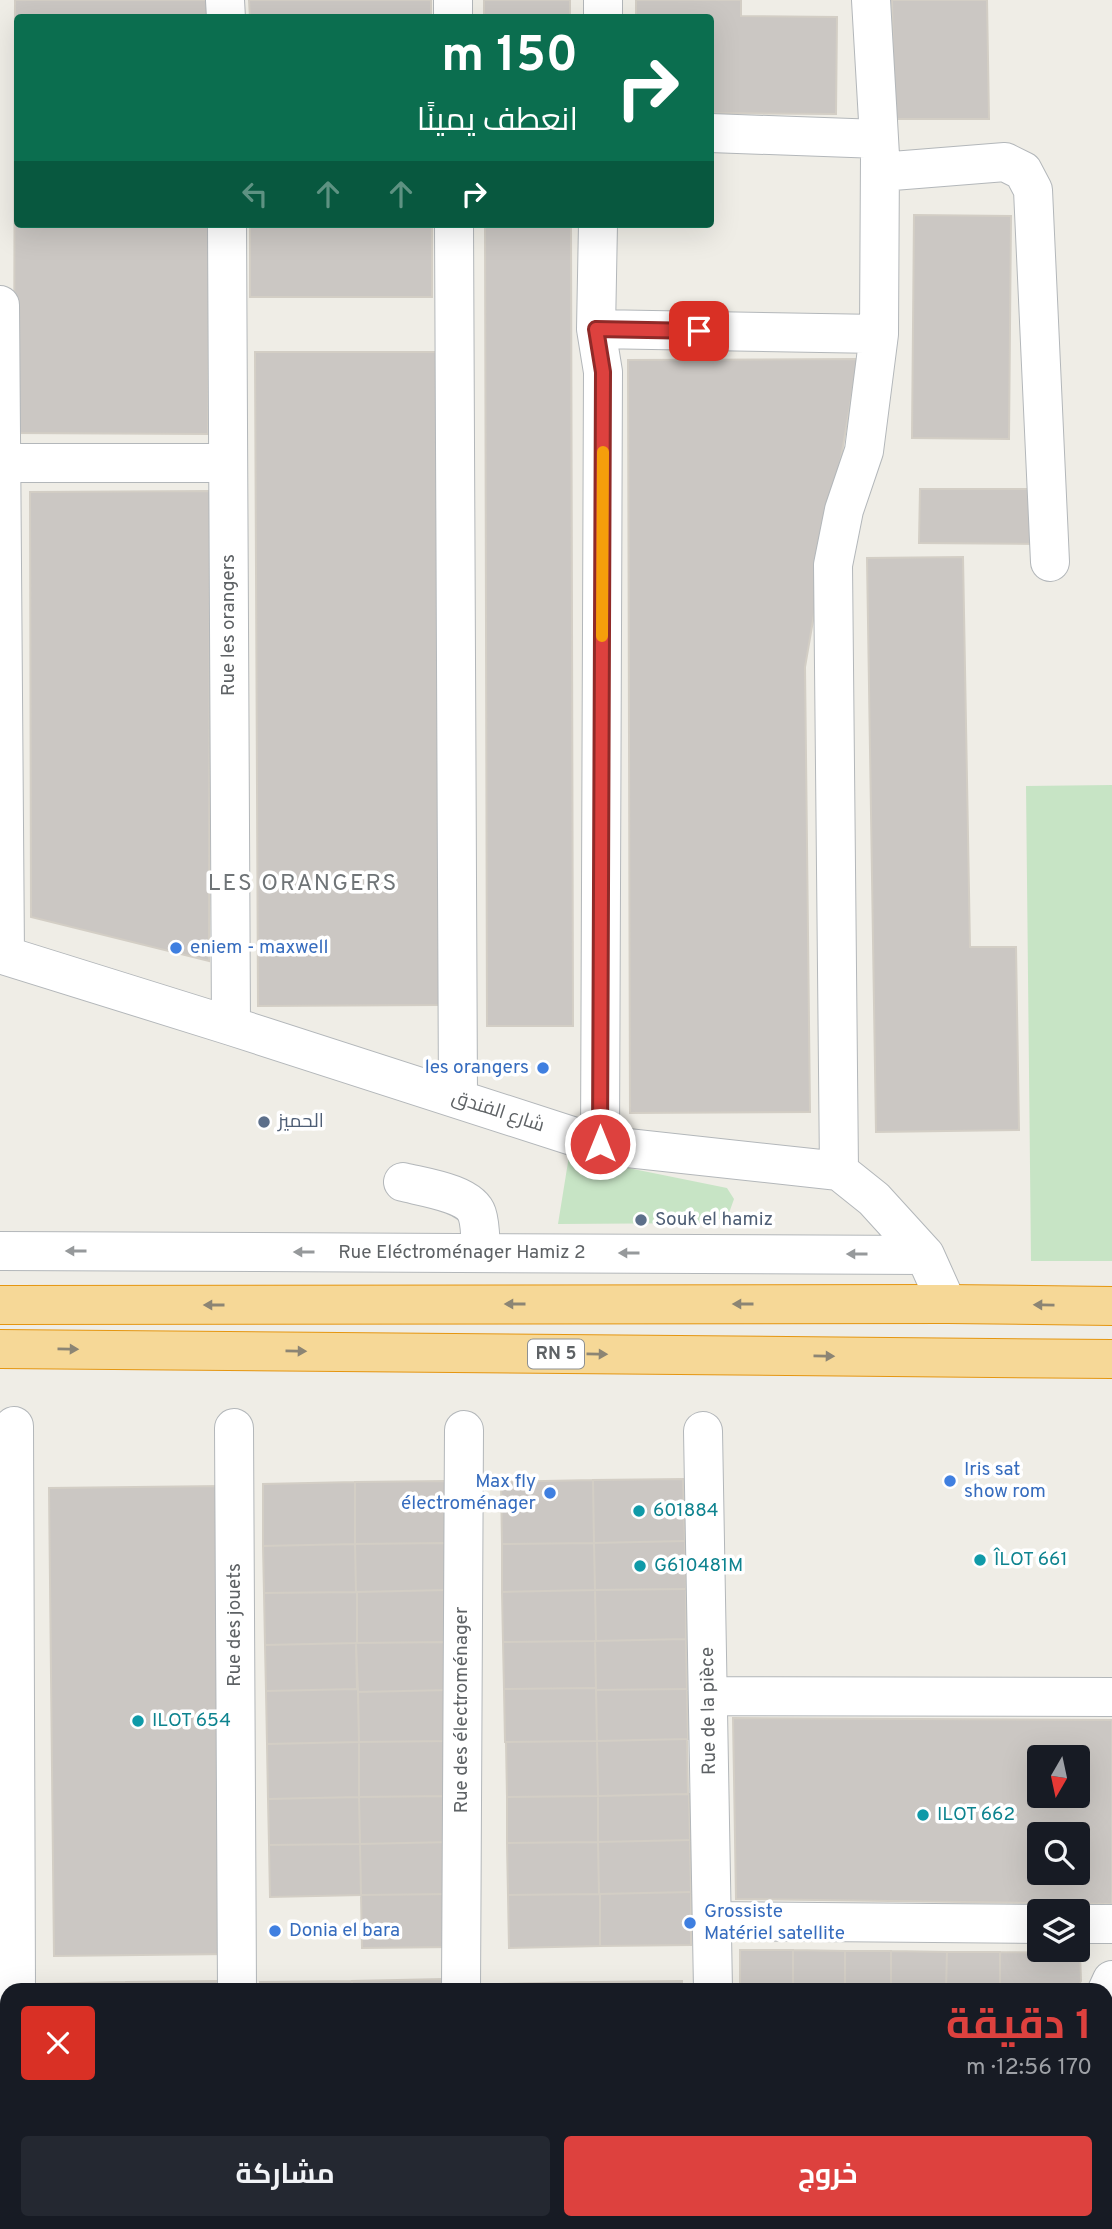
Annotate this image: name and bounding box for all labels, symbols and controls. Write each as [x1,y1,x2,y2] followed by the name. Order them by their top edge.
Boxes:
[441,27,578,89] text: 150 m
[602,42,693,133] icon: right
[417,102,578,142] text: انعطف يمينًا
[236,175,274,213] icon: left
[309,175,347,213] icon: ahead
[382,175,420,213] icon: ahead
[455,175,493,213] icon: right
[669,301,729,361] pin
[680,312,718,350] icon: arrive
[217,554,241,696] street label: Rue les orangers
[208,870,398,899] district label: LES ORANGERS
[190,936,329,960] place label: eniem - maxwell
[168,940,184,956] marker: eniem - maxwell
[425,1056,529,1080] place label: les orangers
[535,1060,551,1076] marker: les orangers
[449,1086,547,1138] street label: شارع الفندق
[563,1107,637,1181] position arrow
[277,1110,324,1134] place label: الحميز
[256,1114,272,1130] marker: الحميز
[655,1208,773,1232] place label: Souk el hamiz
[633,1212,649,1228] marker: Souk el hamiz
[338,1241,586,1265] street label: Rue Eléctroménager Hamiz 2
[65,1246,87,1257] one-way arrow
[292,1246,314,1258] one-way arrow
[618,1247,640,1259] one-way arrow
[845,1248,867,1260] one-way arrow
[504,1298,526,1310] one-way arrow
[732,1298,754,1310] one-way arrow
[203,1299,225,1311] one-way arrow
[1033,1299,1055,1311] one-way arrow
[528,1339,584,1368] road number: RN 5
[57,1343,79,1355] one-way arrow
[285,1345,307,1357] one-way arrow
[586,1348,608,1360] one-way arrow
[813,1350,835,1362] one-way arrow
[964,1458,1046,1504] place label: Iris sat show rom
[401,1470,537,1516] place label: Max fly électroménager
[942,1473,958,1489] marker: Iris sat show rom
[542,1485,558,1501] marker: Max fly électroménager
[653,1499,719,1523] place label: 601884
[631,1503,647,1519] marker: 601884
[993,1547,1068,1572] place label: ÎLOT 661
[972,1552,988,1568] marker: ÎLOT 661
[654,1554,743,1578] place label: G610481M
[632,1558,648,1574] marker: G610481M
[223,1563,247,1687] street label: Rue des jouets
[450,1606,474,1813] street label: Rue des électroménager
[696,1647,722,1775] street label: Rue de la pièce
[152,1709,231,1733] place label: ILOT 654
[130,1713,146,1729] marker: ILOT 654
[1027,1745,1090,1808] north arrow
[1027,1745,1090,1962] map controls
[937,1803,1015,1827] place label: ILOT 662
[915,1807,931,1823] marker: ILOT 662
[1027,1822,1090,1885] button: search
[1027,1899,1090,1962] button: layers
[704,1900,845,1946] place label: Grossiste Matériel satellite
[682,1915,698,1931] marker: Grossiste Matériel satellite
[289,1919,400,1943] place label: Donia el bara
[267,1923,283,1939] marker: Donia el bara
[946,2001,1092,2054] text: 1 دقيقة
[21,2006,95,2080] button: close
[966,2054,1092,2083] text: 170 m · 12:56
[21,2136,550,2216] button: مشاركة
[564,2136,1092,2216] button: خروج

